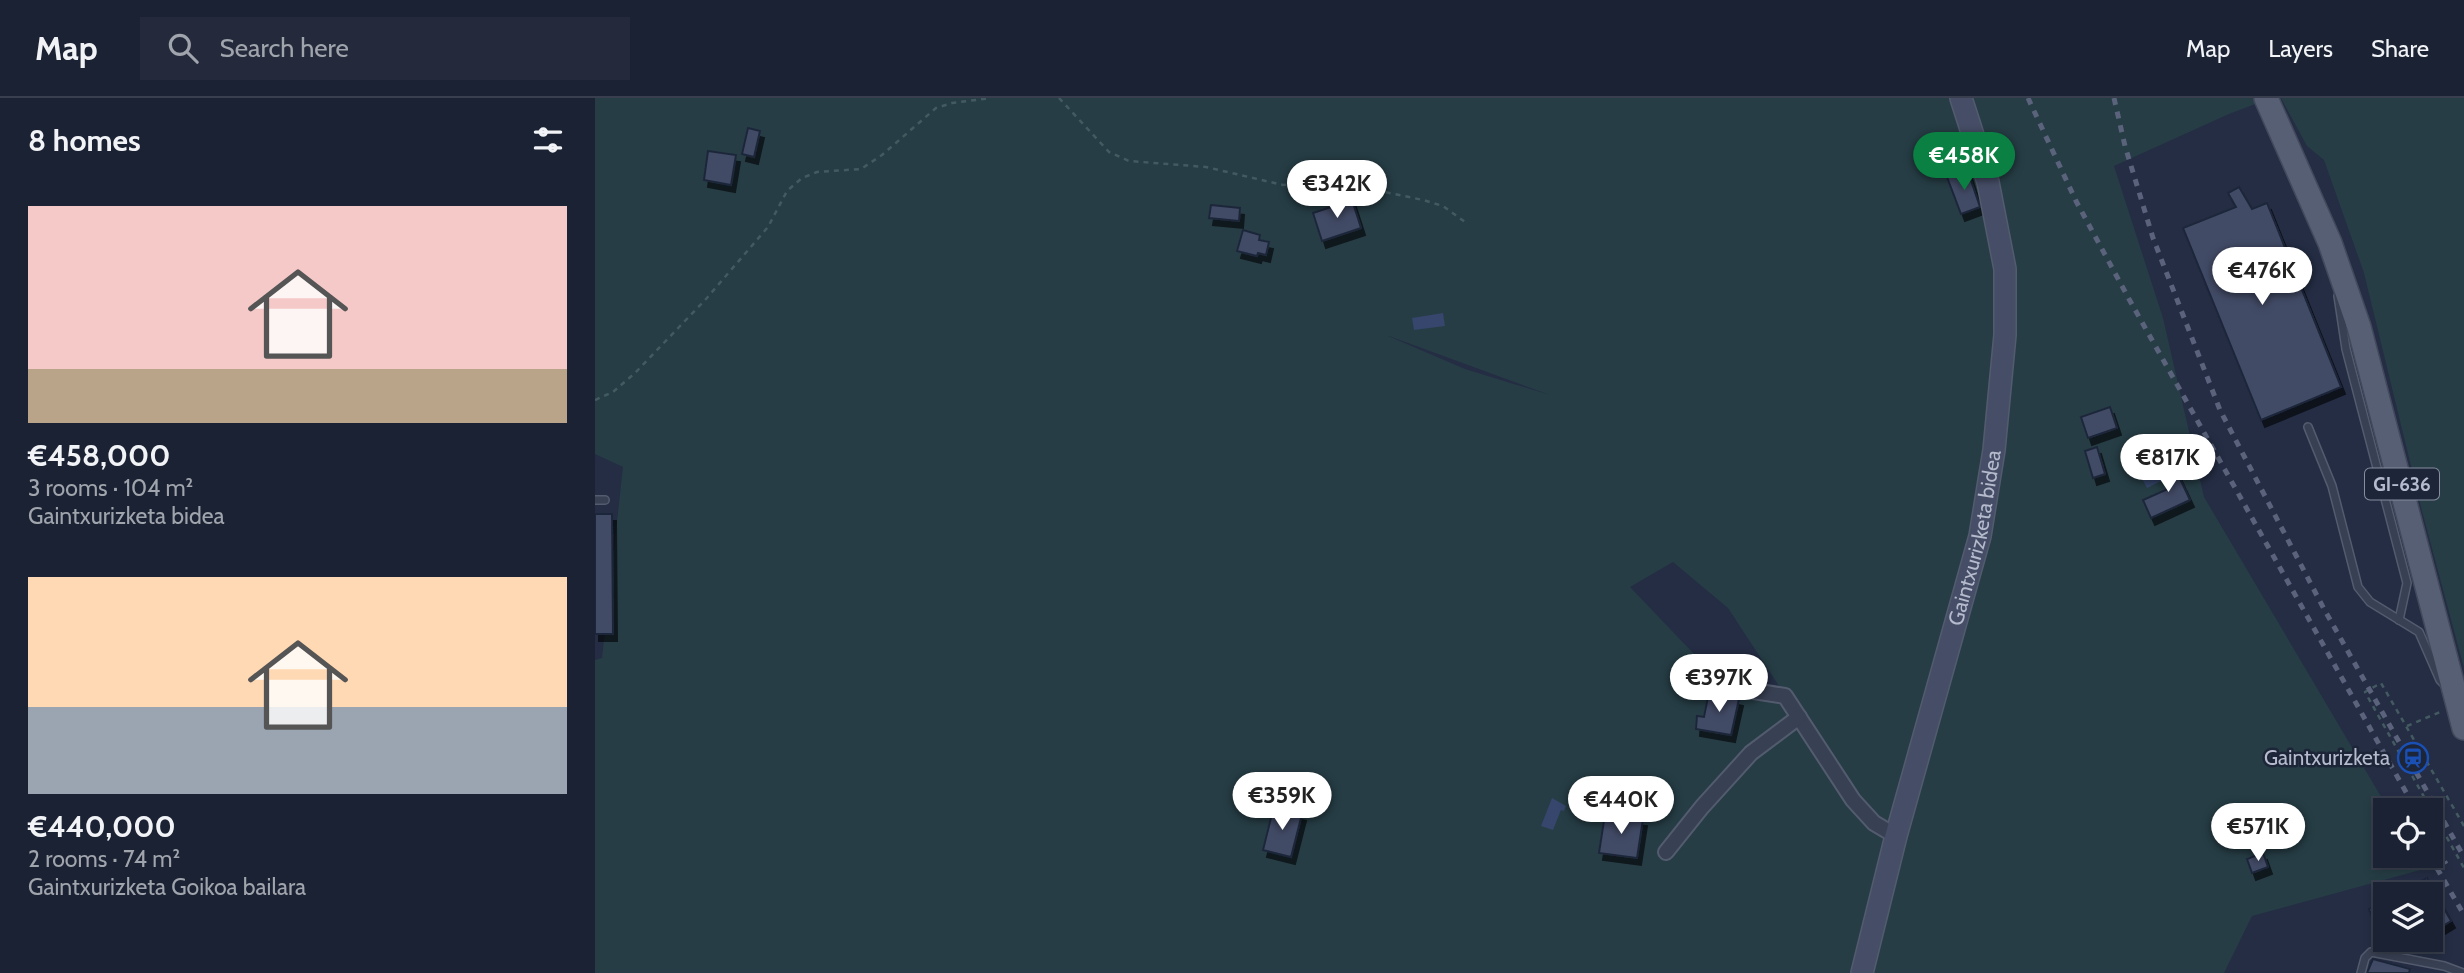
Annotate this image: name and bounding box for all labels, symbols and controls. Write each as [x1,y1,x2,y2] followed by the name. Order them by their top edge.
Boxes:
[140,17,630,80] search box
[35,28,98,68] text: Map
[164,29,202,67] icon: search
[220,32,349,64] text: Search here
[2186,34,2230,63] text: Map
[2268,34,2333,63] text: Layers
[2371,34,2429,63] text: Share
[529,121,567,159] icon: filters
[28,122,141,159] text: 8 homes
[1915,132,2013,192] pin: €458K
[1929,141,1999,169] text: €458K
[1288,160,1386,220] pin: €342K
[1303,169,1371,197] text: €342K
[2213,248,2311,307] pin: €476K
[235,251,361,377] icon: home
[2228,256,2296,284] text: €476K
[2119,434,2217,494] pin: €817K
[28,437,170,474] text: €458,000
[2136,443,2200,471] text: €817K
[1943,448,2006,628] street label: Gaintxurizketa bidea
[2365,468,2439,500] road number: GI-636
[28,474,193,502] text: 3 rooms · 104 m²
[28,502,225,530] text: Gaintxurizketa bidea
[235,622,361,748] icon: home
[1670,654,1768,714] pin: €397K
[1686,663,1752,691] text: €397K
[2396,741,2430,775] station icon: Gaintxurizketa
[2264,745,2390,770] place label: Gaintxurizketa
[1233,772,1331,832] pin: €359K
[1572,776,1670,836] pin: €440K
[1249,781,1315,809] text: €359K
[1584,785,1658,813] text: €440K
[2373,798,2443,952] map controls
[2373,798,2443,868] button: locate
[2209,804,2307,863] pin: €571K
[28,808,176,845] text: €440,000
[2227,812,2289,840] text: €571K
[28,845,180,873] text: 2 rooms · 74 m²
[28,873,306,901] text: Gaintxurizketa Goikoa bailara
[2373,882,2443,952] button: layers

